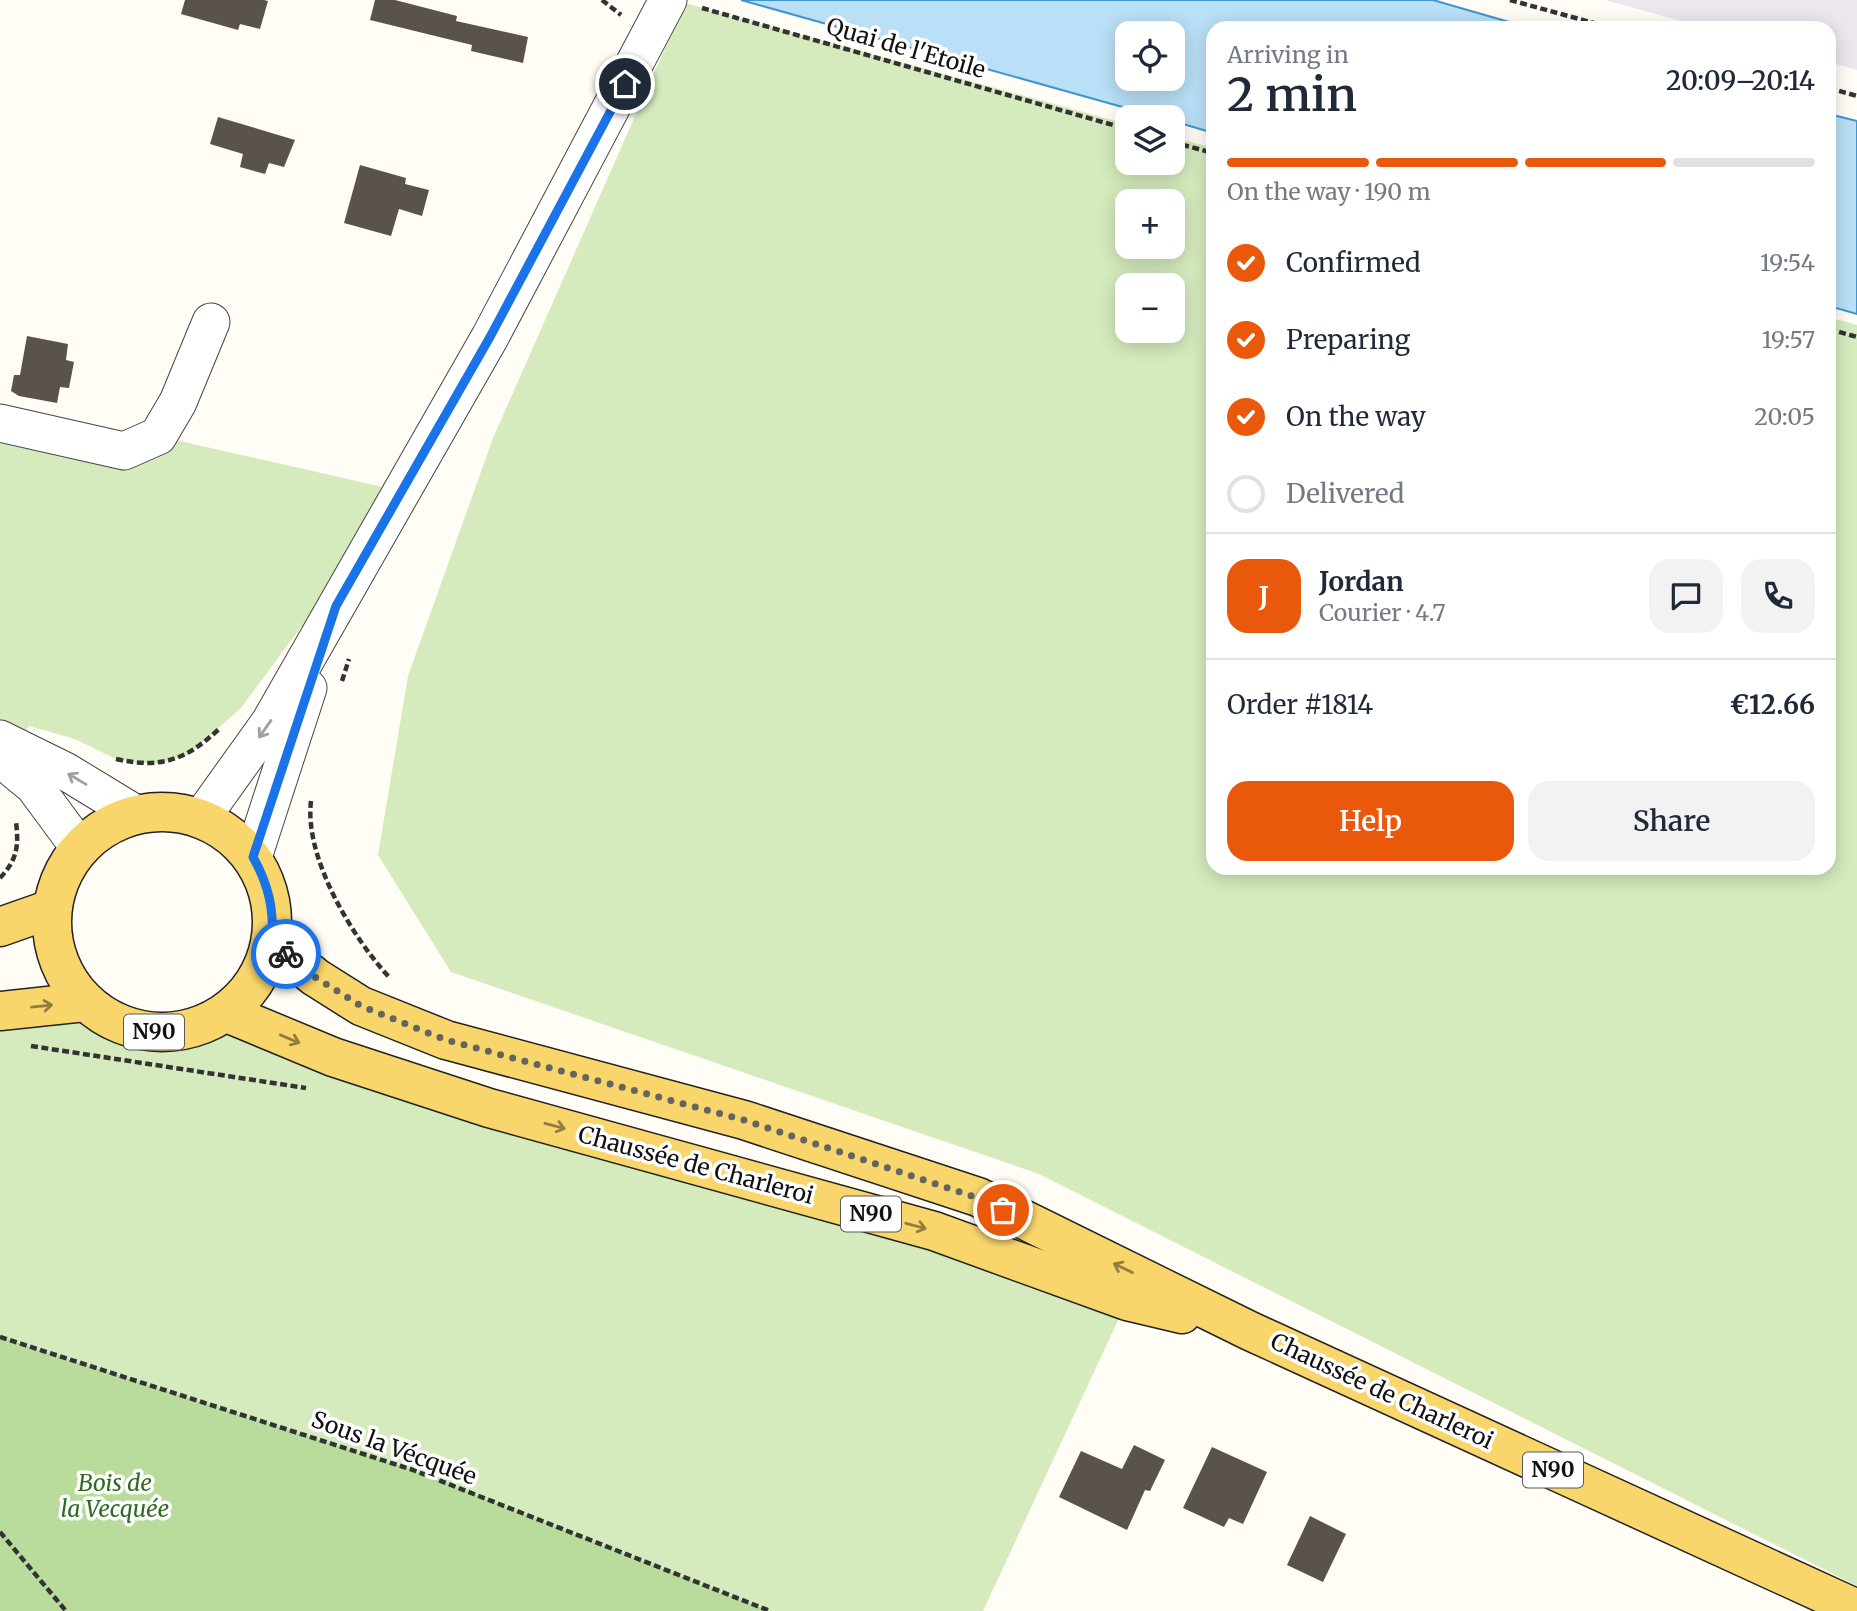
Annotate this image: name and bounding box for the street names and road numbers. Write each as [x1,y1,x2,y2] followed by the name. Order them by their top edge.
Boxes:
[823,11,989,84] street label: Quai de l'Etoile
[124,1014,184,1050] road number: N90
[575,1119,817,1210] street label: Chaussée de Charleroi
[841,1196,901,1232] road number: N90
[1266,1326,1498,1455] street label: Chaussée de Charleroi
[308,1404,481,1491] street label: Sous la Vécquée
[1523,1452,1583,1488] road number: N90

